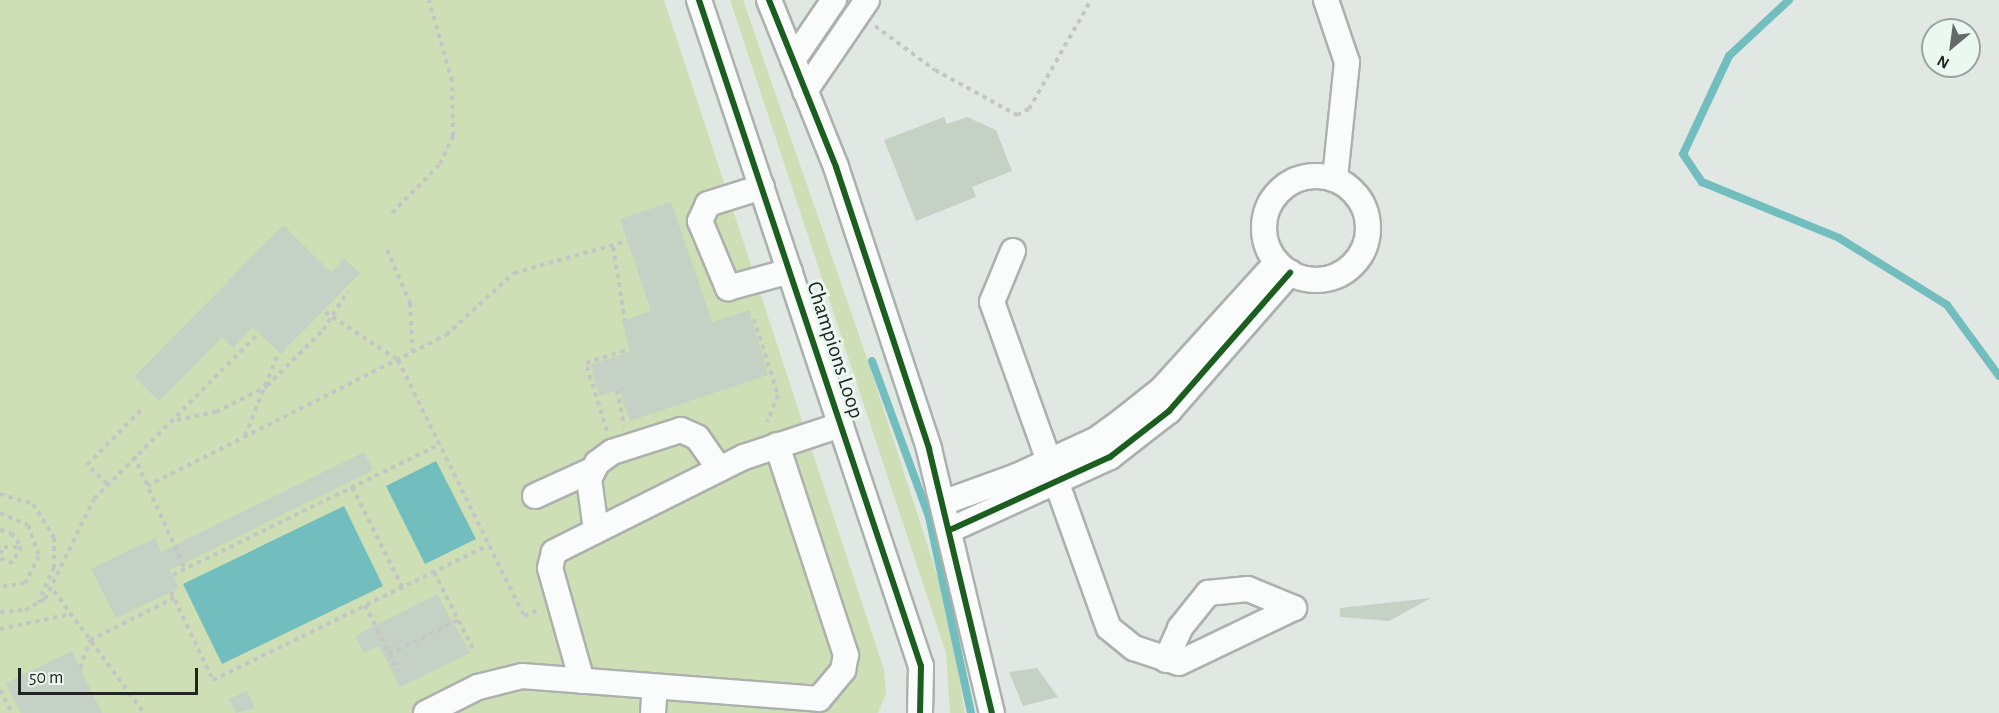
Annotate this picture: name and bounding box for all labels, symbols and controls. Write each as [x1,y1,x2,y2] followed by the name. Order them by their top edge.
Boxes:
[1921,18,1981,78] north arrow
[1934,52,1952,72] text: N
[800,278,870,422] street label: Champions Loop
[21,656,201,694] scale bar
[29,669,63,687] text: 50 m

